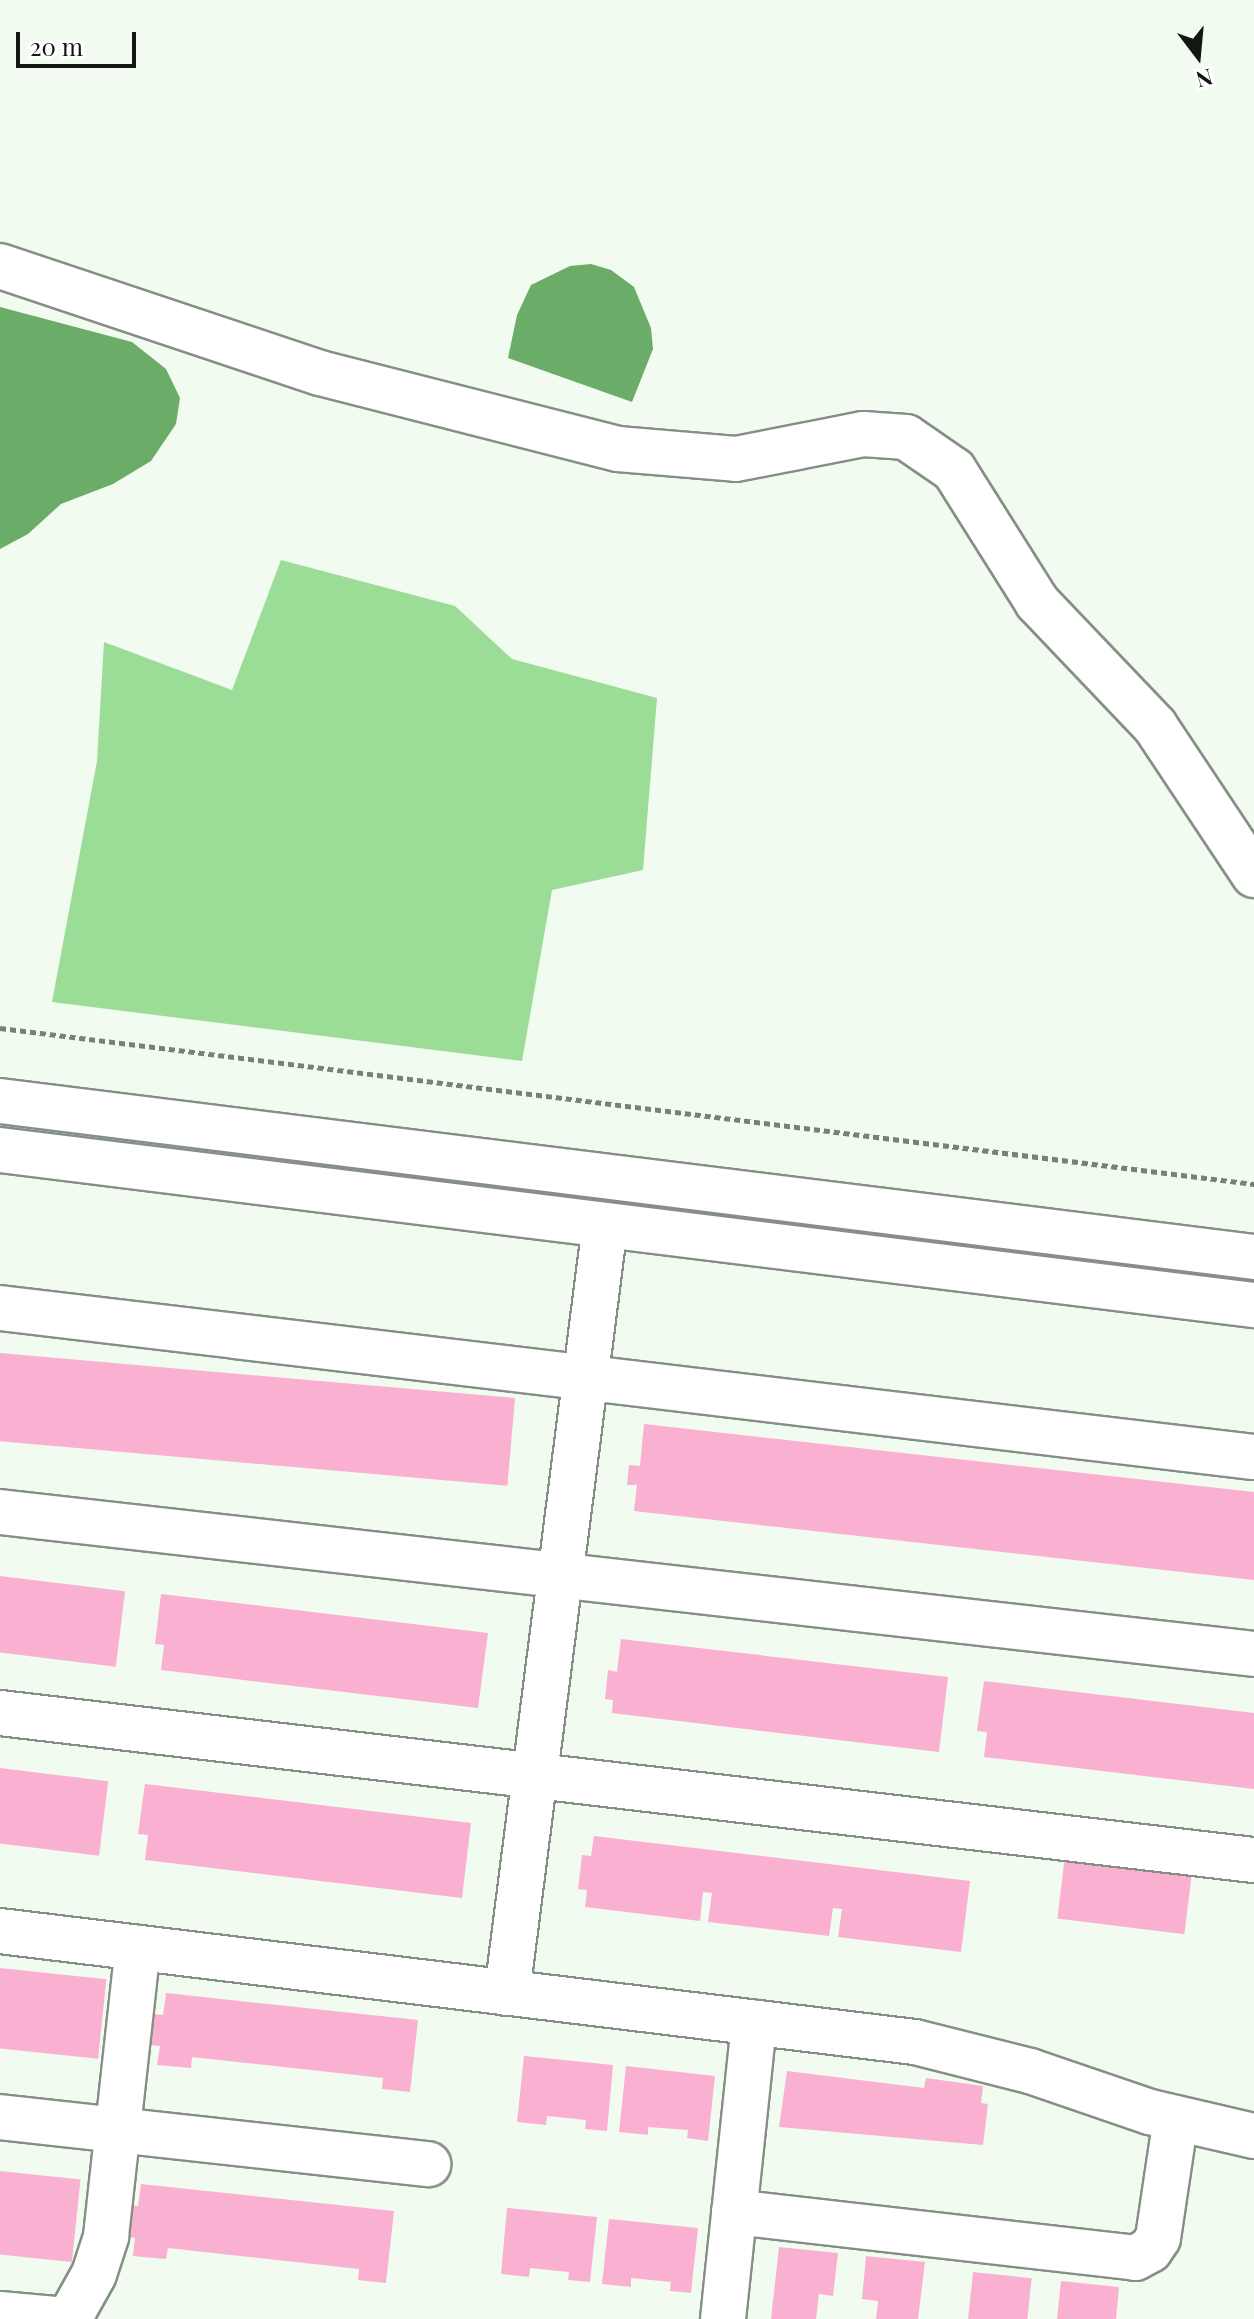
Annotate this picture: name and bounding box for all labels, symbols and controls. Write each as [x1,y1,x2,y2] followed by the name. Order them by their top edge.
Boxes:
[20,16,140,66] scale bar
[1158,16,1238,96] north arrow
[30,30,83,62] text: 20 m
[1193,62,1216,96] text: N

